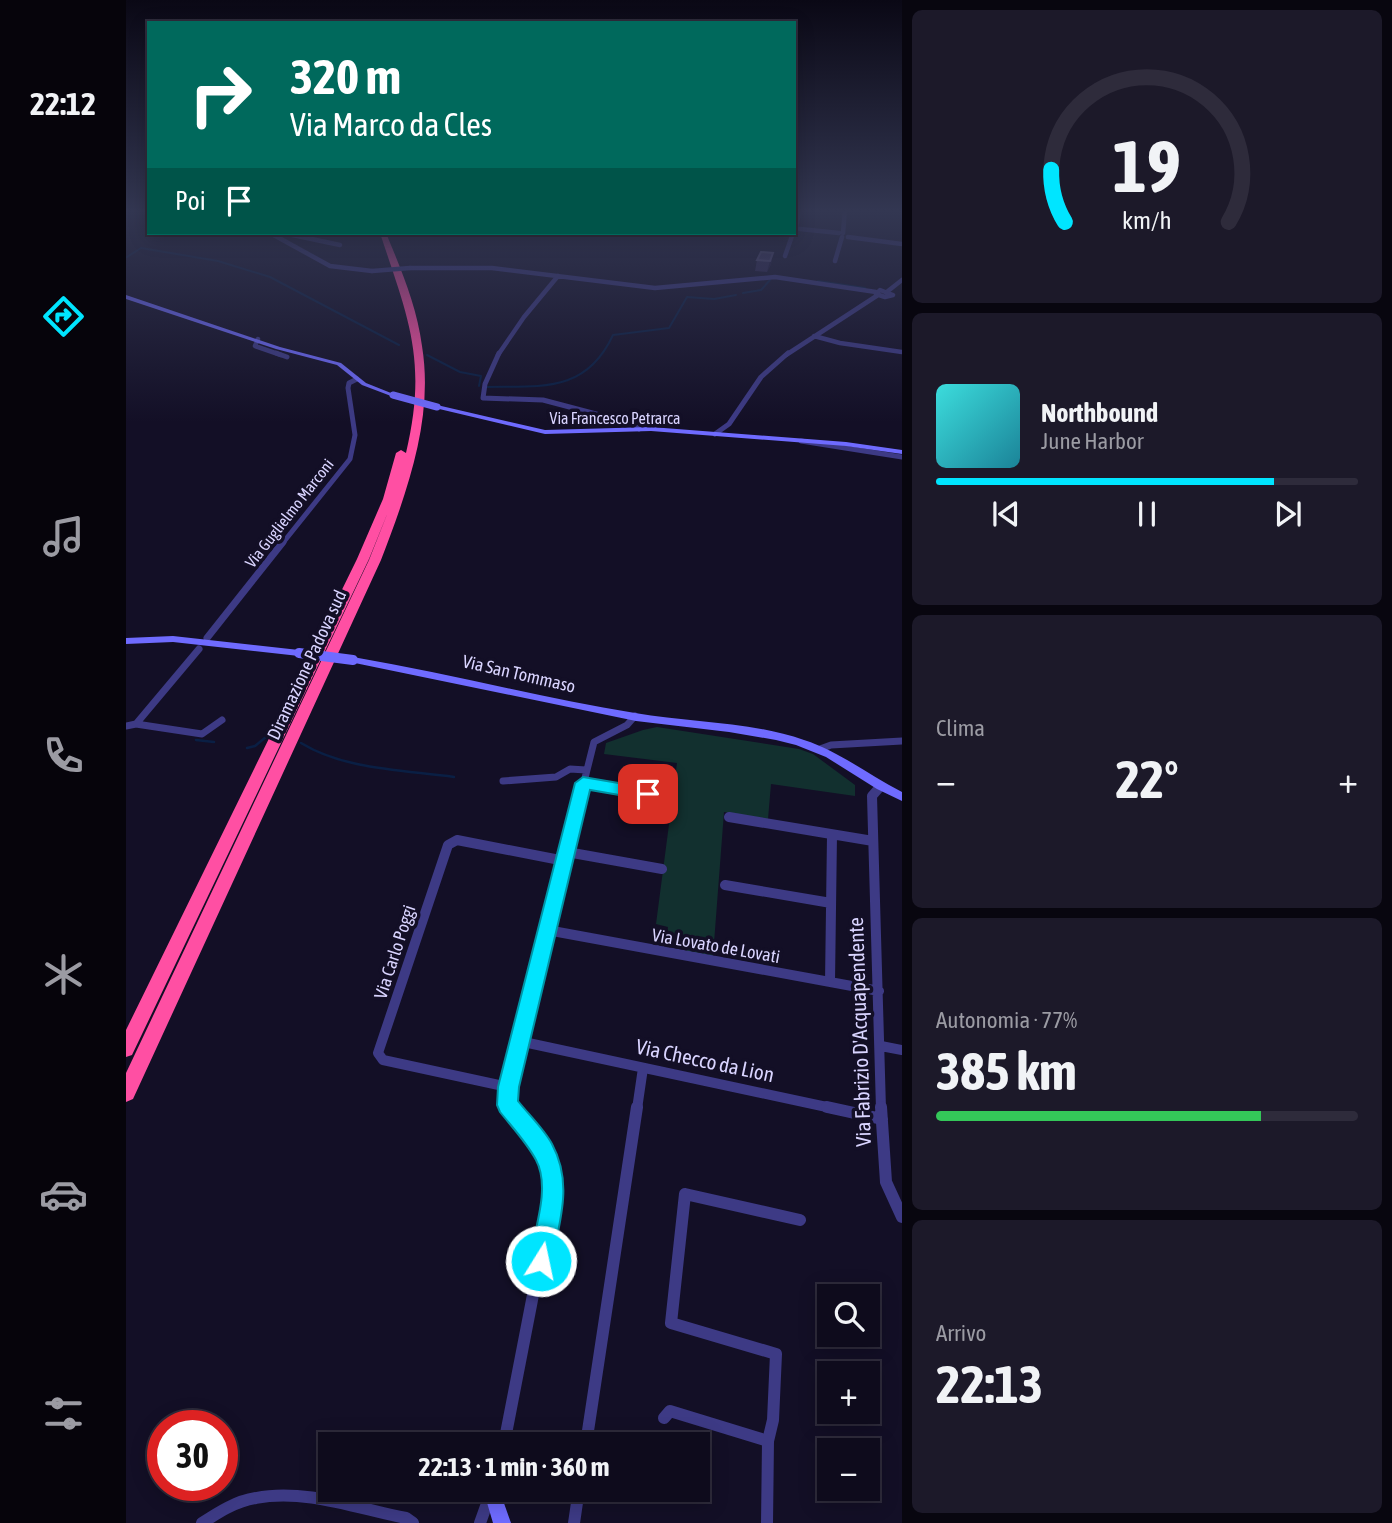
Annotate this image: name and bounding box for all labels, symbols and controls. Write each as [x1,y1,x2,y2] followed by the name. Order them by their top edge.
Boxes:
[290,48,401,104] text: 320 m
[175,49,266,140] icon: right
[30,85,96,122] text: 22:12
[290,106,492,143] text: Via Marco da Cles
[1113,125,1181,208] text: 19
[220,182,258,220] icon: arrive
[175,186,206,216] text: Poi
[1122,206,1172,234] text: km/h
[39,292,88,341] icon: directions
[1041,398,1158,428] text: Northbound
[550,409,680,427] street label: Via Francesco Petrarca
[1041,428,1144,454] text: June Harbor
[241,455,338,571] street label: Via Guglielmo Marconi
[987,495,1025,533] icon: previous
[1128,495,1166,533] icon: pause
[1269,495,1307,533] icon: next
[39,512,88,561] icon: music
[263,587,350,743] street label: Diramazione Padova sud
[461,650,578,697] street label: Via San Tommaso
[936,715,985,741] text: Clima
[39,731,88,780] icon: phone
[1115,749,1179,809] text: 22°
[936,758,956,801] text: −
[1338,758,1358,801] text: +
[618,764,678,824] pin
[629,775,667,813] icon: arrive
[369,902,420,1001] street label: Via Carlo Poggi
[843,917,875,1147] street label: Via Fabrizio D'Acquapendente
[650,924,782,967] street label: Via Lovato de Lovati
[39,950,88,999] icon: climate
[936,1007,1077,1033] text: Autonomia · 77%
[634,1034,777,1086] street label: Via Checco da Lion
[936,1041,1077,1101] text: 385 km
[39,1170,88,1219] icon: car
[504,1224,578,1298] position arrow
[817,1284,880,1501] map controls
[817,1284,880,1347] button: search
[936,1320,986,1346] text: Arrivo
[936,1354,1043,1414] text: 22:13
[817,1361,880,1424] button: +
[39,1389,88,1438] icon: filters
[147,1410,238,1501] speed limit sign: 30
[817,1438,880,1501] button: −
[419,1452,609,1482] text: 22:13 · 1 min · 360 m

